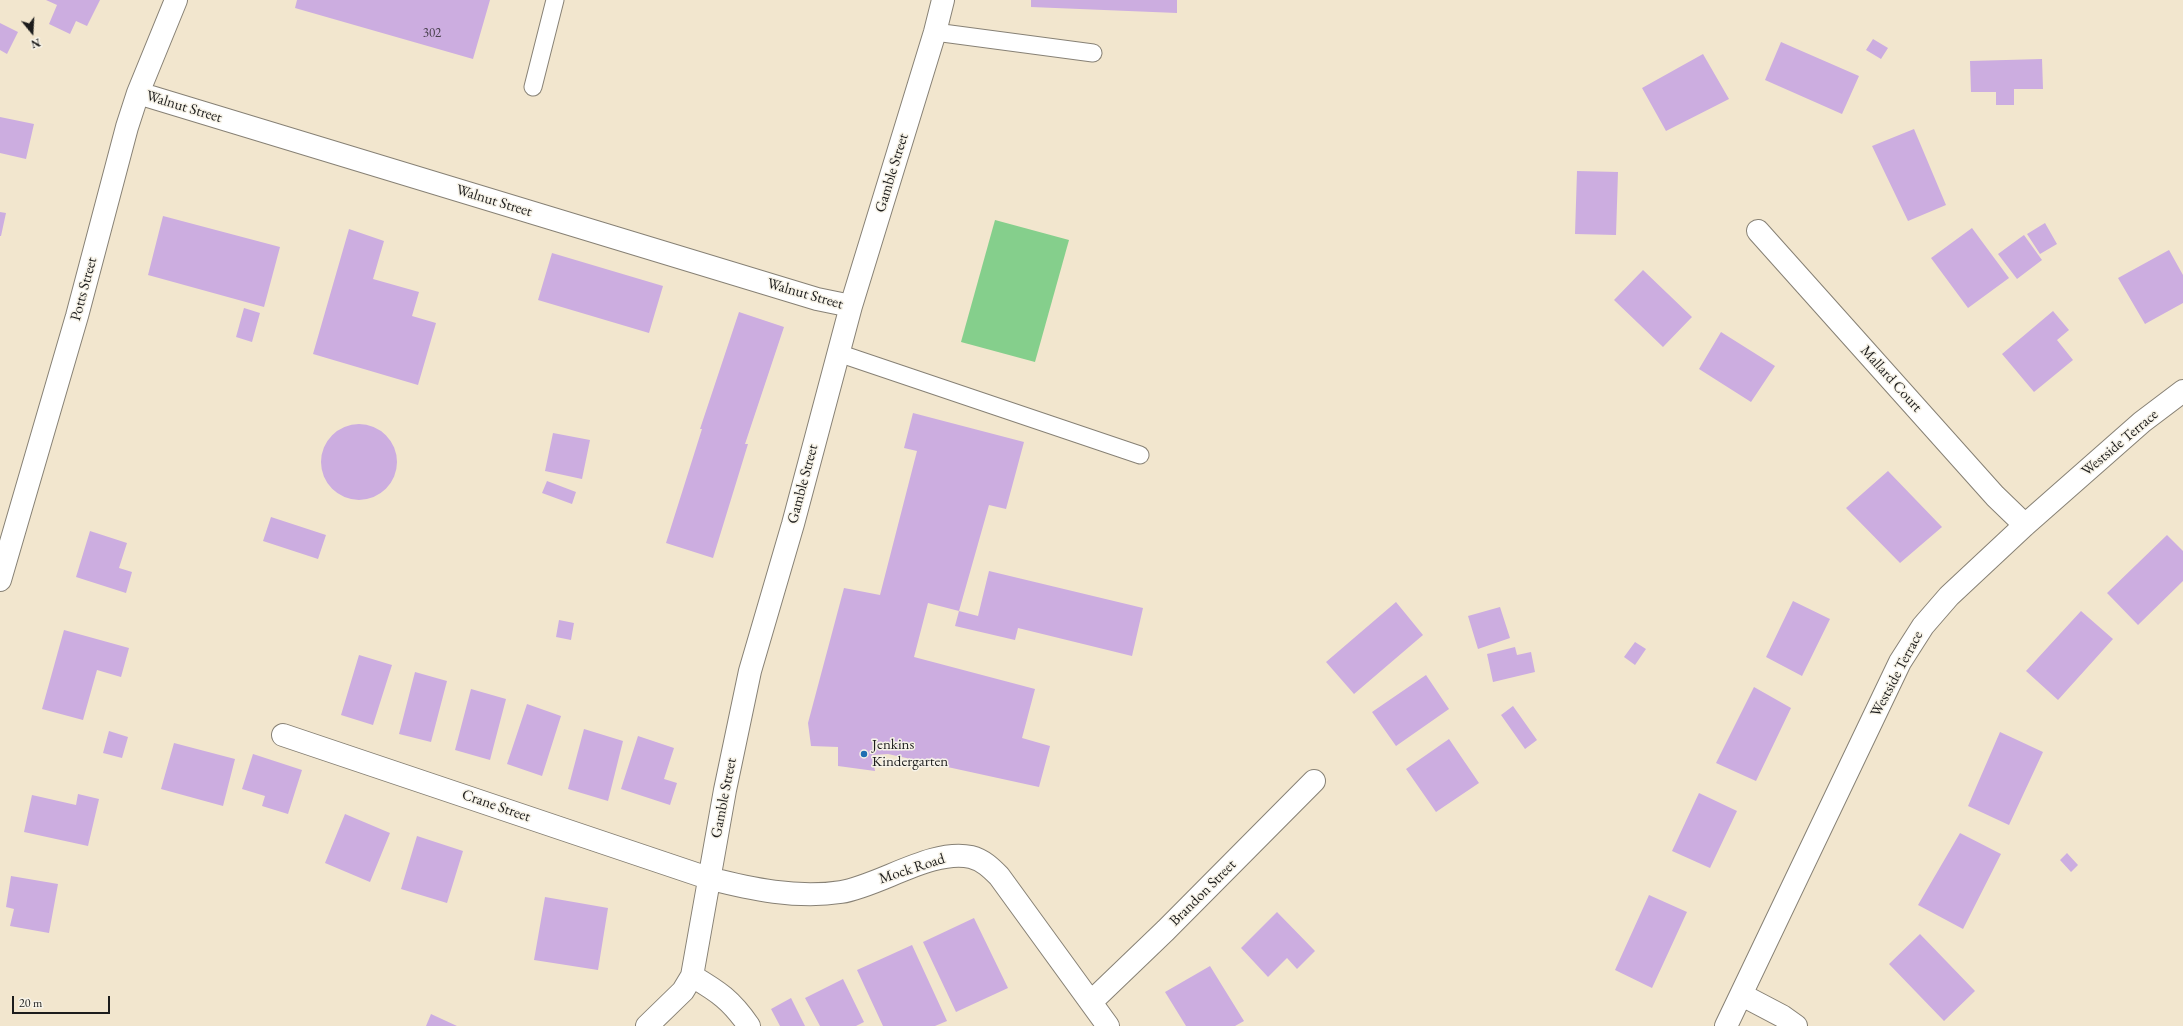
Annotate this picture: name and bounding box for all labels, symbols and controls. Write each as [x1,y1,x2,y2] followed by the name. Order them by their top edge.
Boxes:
[12,12,52,52] north arrow
[423,25,441,41] house number: 302
[29,35,42,51] text: N
[144,87,224,127] street label: Walnut Street
[871,131,913,215] street label: Gamble Street
[454,181,534,221] street label: Walnut Street
[67,255,101,323] street label: Potts Street
[765,275,845,313] street label: Walnut Street
[1856,342,1926,416] street label: Mallard Court
[2078,406,2162,480] street label: Westside Terrace
[784,442,822,526] street label: Gamble Street
[1867,628,1927,720] street label: Westside Terrace
[872,736,948,771] place label: Jenkins Kindergarten
[859,749,869,759] marker: Jenkins Kindergarten
[707,756,741,840] street label: Gamble Street
[459,786,533,826] street label: Crane Street
[877,850,947,888] street label: Mock Road
[1166,856,1240,930] street label: Brandon Street
[14,988,112,1014] scale bar
[19,995,42,1011] text: 20 m

